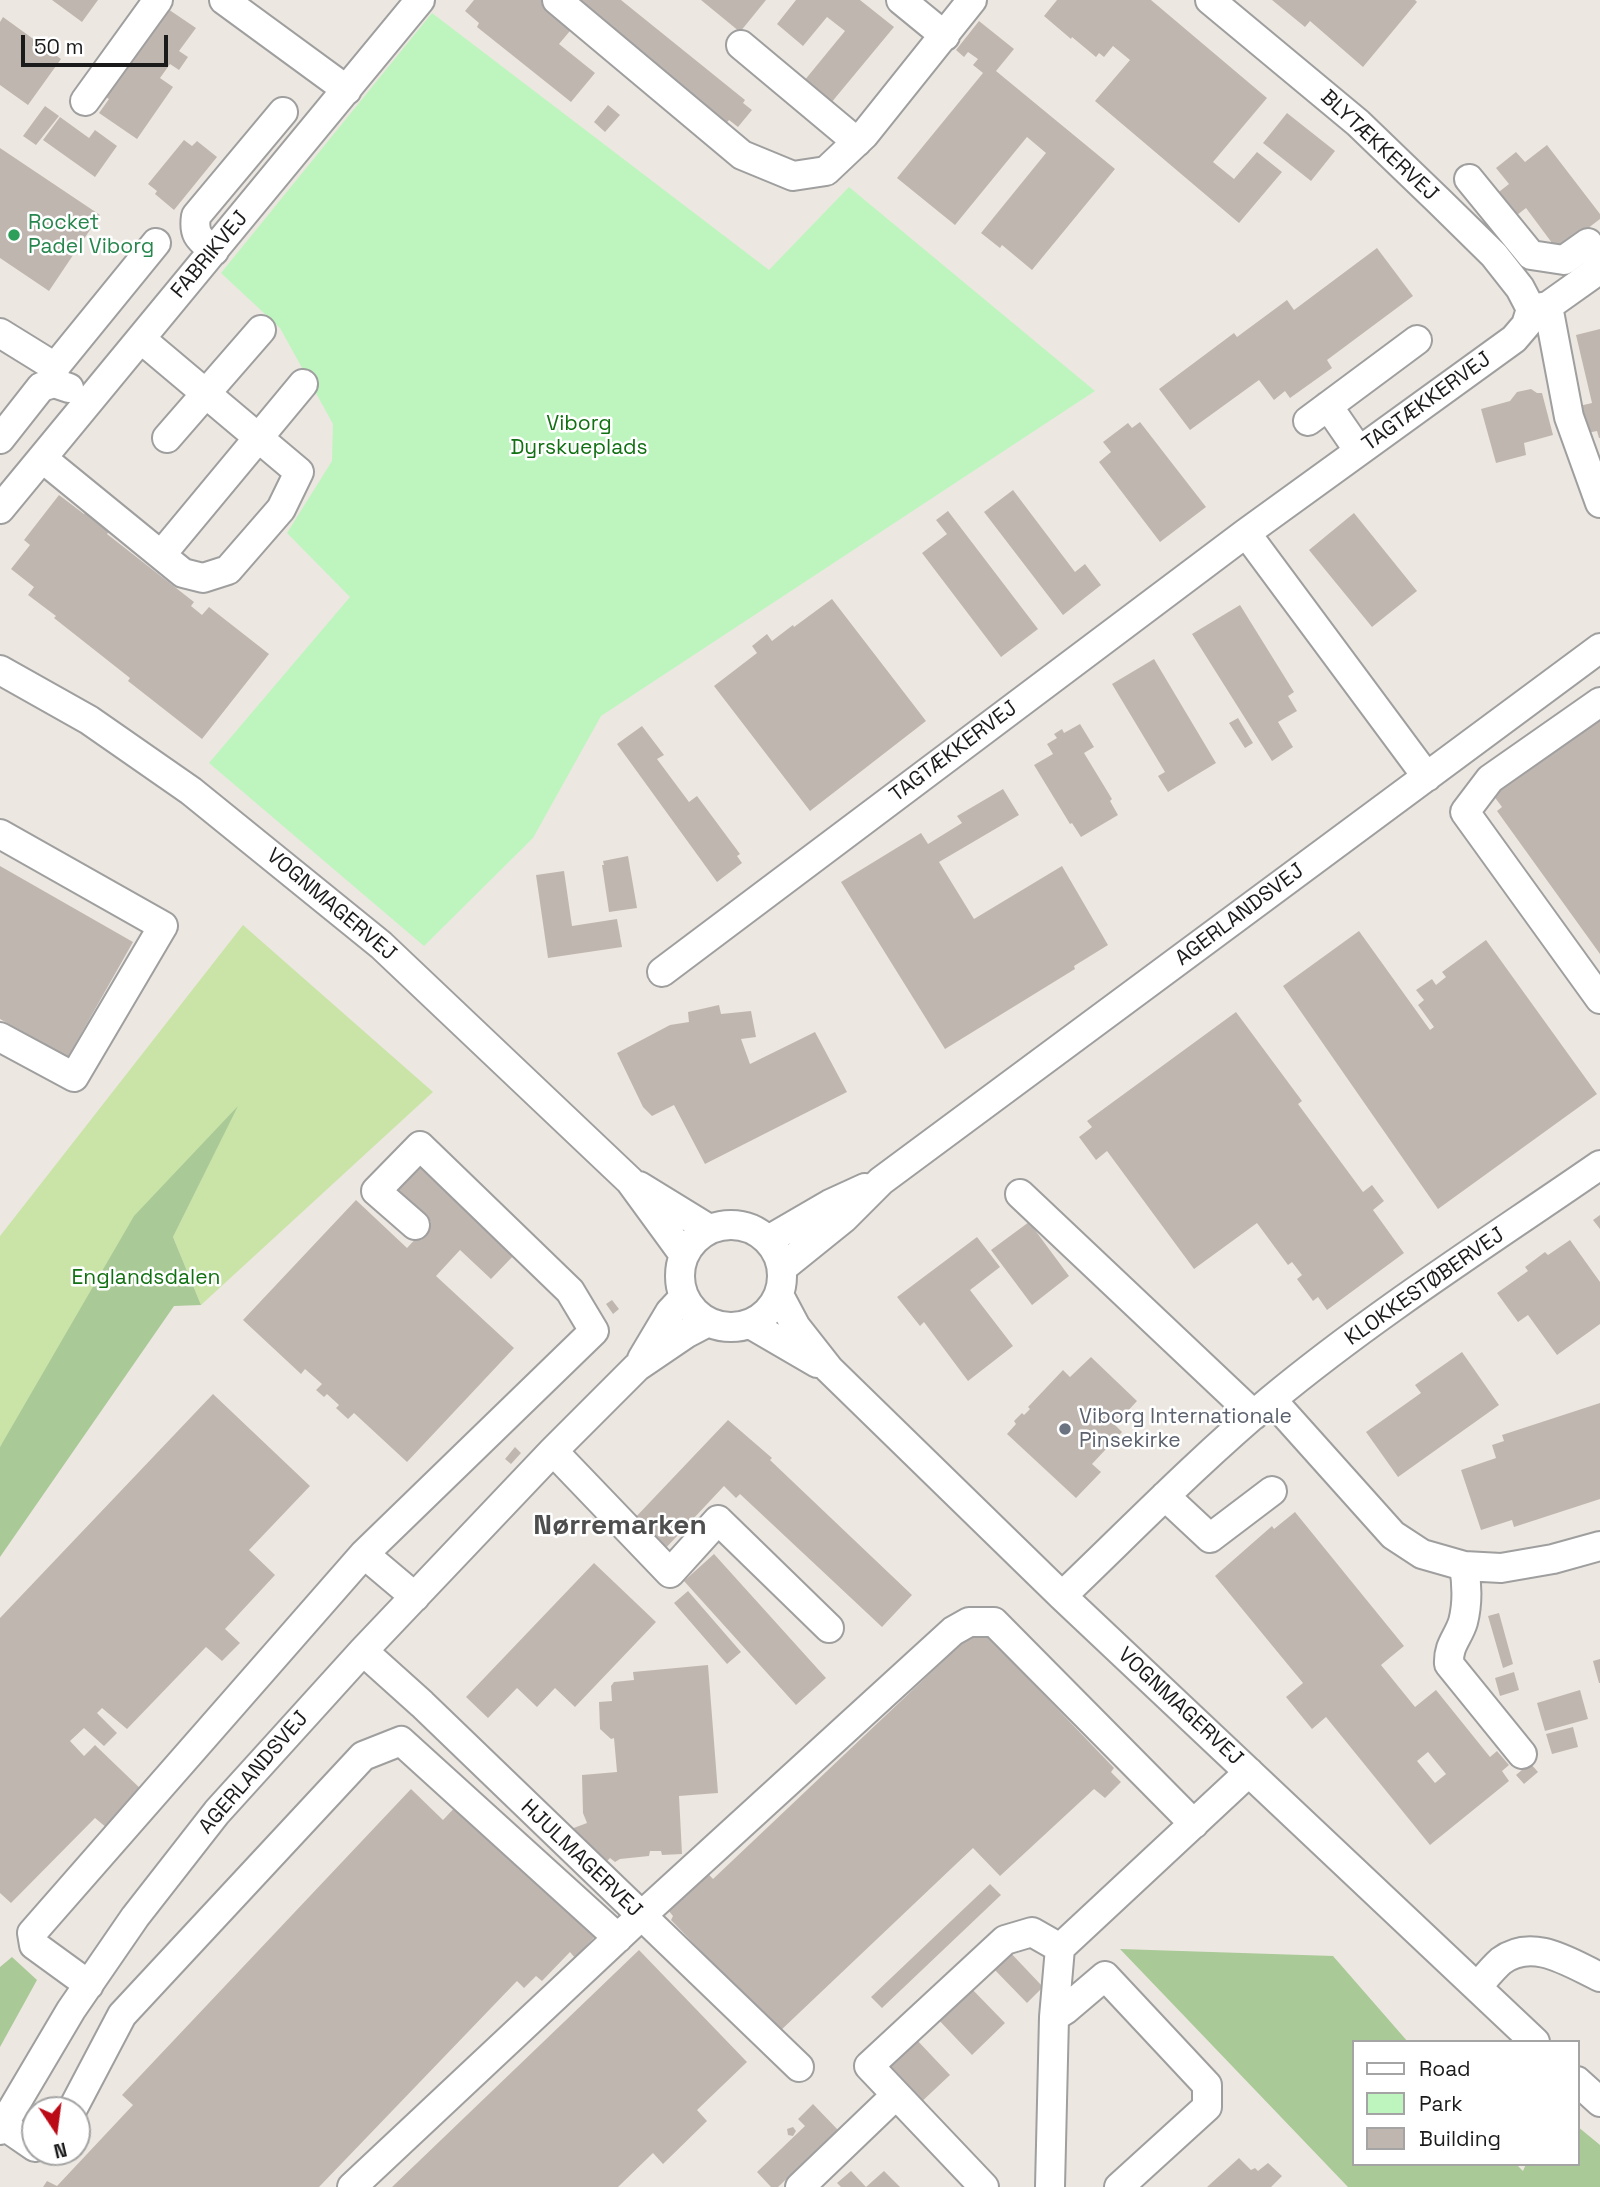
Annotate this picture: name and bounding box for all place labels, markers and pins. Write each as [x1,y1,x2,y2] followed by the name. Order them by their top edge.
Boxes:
[28,210,154,260] place label: Rocket Padel Viborg
[6,227,22,243] marker: Rocket Padel Viborg
[1079,1404,1292,1454] place label: Viborg Internationale Pinsekirke
[1057,1421,1073,1437] marker: Viborg Internationale Pinsekirke

